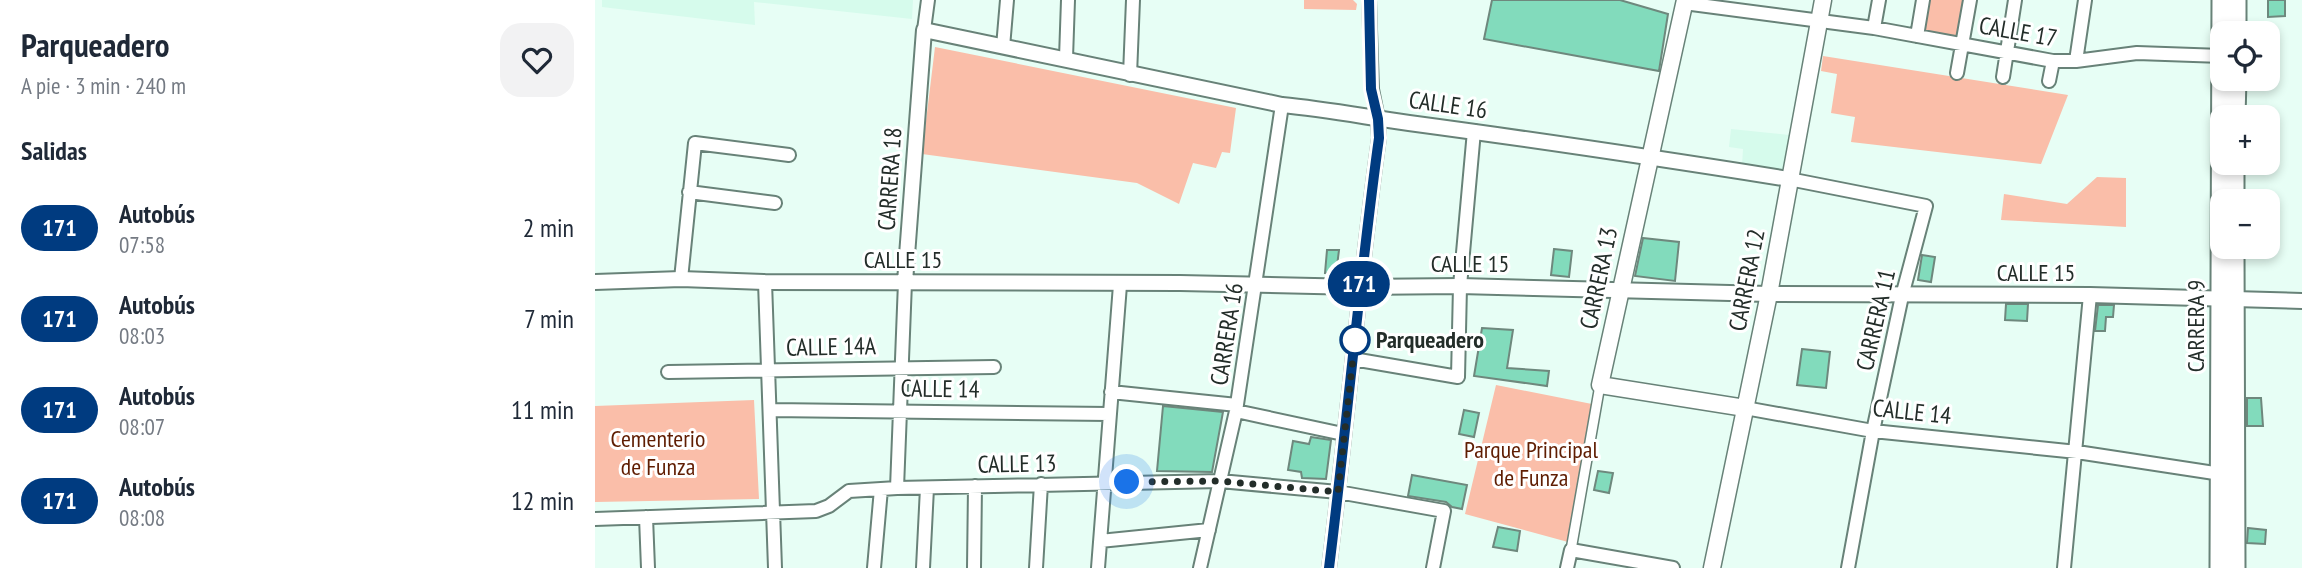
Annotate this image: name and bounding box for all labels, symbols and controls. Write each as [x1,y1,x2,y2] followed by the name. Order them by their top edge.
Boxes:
[1977,9,2060,54] street label: CALLE 17
[2210,21,2280,259] map controls
[2210,21,2280,91] button: locate
[21,23,170,66] text: Parqueadero
[500,23,574,97] button: heart
[21,71,186,100] text: A pie · 3 min · 240 m
[1407,84,1489,125] street label: CALLE 16
[2210,105,2280,175] button: +
[870,126,909,232] street label: CARRERA 18
[21,134,87,167] text: Salidas
[2210,189,2280,259] button: −
[119,197,195,230] text: Autobús
[523,211,574,244] text: 2 min
[42,212,77,243] text: 171
[1573,224,1624,332] street label: CARRERA 13
[1721,226,1772,334] street label: CARRERA 12
[119,230,165,259] text: 07:58
[864,244,942,275] street label: CALLE 15
[1431,248,1509,279] street label: CALLE 15
[1997,257,2075,288] street label: CALLE 15
[1319,261,1399,307] line badge: 171
[1849,266,1902,374] street label: CARRERA 11
[1342,268,1376,299] text: 171
[1203,280,1250,387] street label: CARRERA 16
[2180,280,2211,372] street label: CARRERA 9
[119,288,195,321] text: Autobús
[524,302,574,335] text: 7 min
[42,303,77,334] text: 171
[119,321,165,350] text: 08:03
[1376,324,1484,355] place label: Parqueadero
[1340,325,1370,355] marker: Parqueadero
[786,330,877,363] street label: CALLE 14A
[900,372,980,405] street label: CALLE 14
[119,379,195,412] text: Autobús
[1871,392,1953,431] street label: CALLE 14
[511,393,574,426] text: 11 min
[42,394,77,425] text: 171
[119,412,165,441] text: 08:07
[611,423,705,482] park label: Cementerio de Funza
[1464,434,1598,493] park label: Parque Principal de Funza
[977,447,1057,480] street label: CALLE 13
[1109,464,1144,499] your location
[119,470,195,503] text: Autobús
[511,484,574,517] text: 12 min
[42,485,77,516] text: 171
[119,503,165,532] text: 08:08

